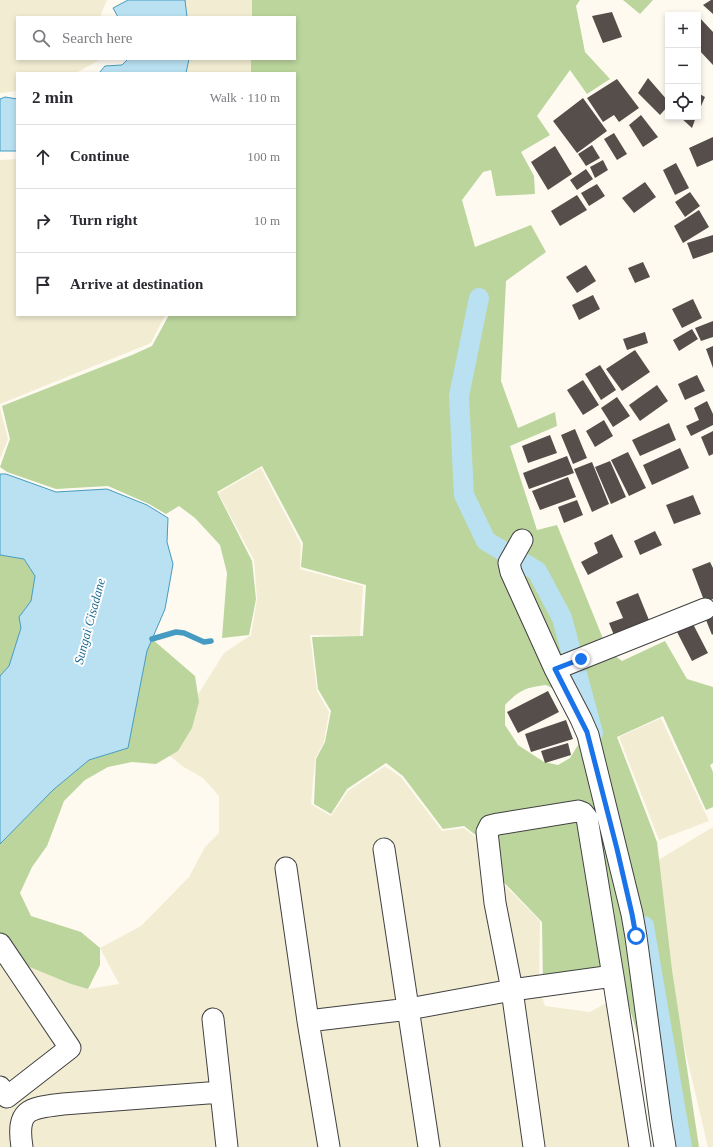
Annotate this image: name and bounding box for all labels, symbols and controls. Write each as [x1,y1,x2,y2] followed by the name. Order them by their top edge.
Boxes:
[665,12,701,120] map controls
[665,12,701,48] button: +
[16,16,296,60] search box
[30,27,52,49] icon: search
[62,30,132,46] text: Search here
[665,48,701,84] button: −
[665,84,701,120] button: locate
[32,88,73,107] text: 2 min
[210,90,280,105] text: Walk · 110 m
[32,146,54,168] icon: ahead
[70,148,129,164] text: Continue
[247,149,280,164] text: 100 m
[32,210,54,232] icon: right
[70,212,137,228] text: Turn right
[254,213,280,228] text: 10 m
[32,274,54,296] icon: arrive
[70,276,203,292] text: Arrive at destination
[71,576,108,666] water label: Sungai Cisadane
[572,650,590,668] route end
[627,927,645,945] route start

